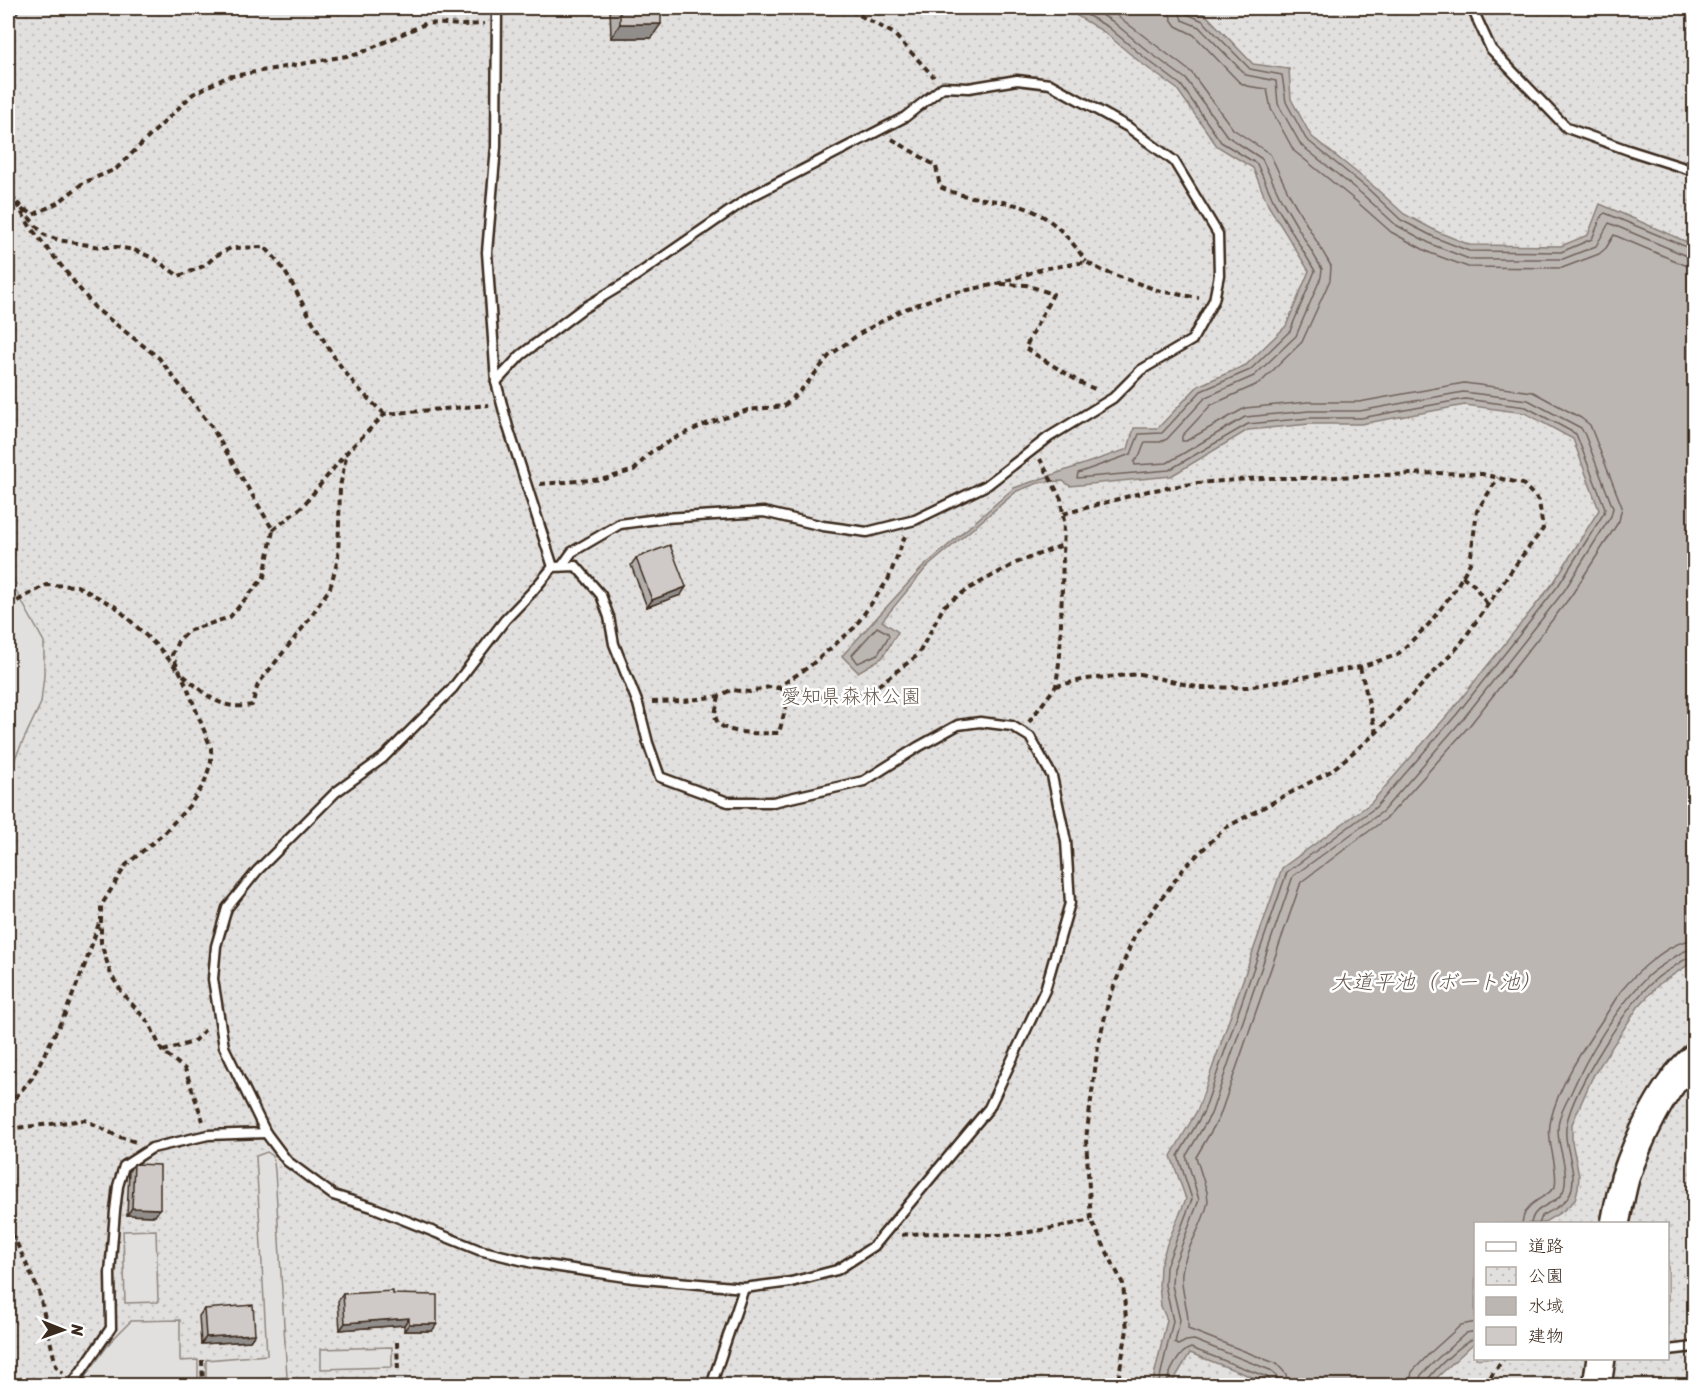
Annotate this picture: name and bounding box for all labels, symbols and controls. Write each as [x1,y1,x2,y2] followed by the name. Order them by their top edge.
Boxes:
[781,679,921,714] park label: 愛知県森林公園
[1331,963,1541,1001] water label: 大道平池（ボート池）
[1474,1222,1669,1360] legend
[1528,1230,1564,1262] text: 道路
[1528,1260,1564,1292] text: 公園
[1528,1290,1564,1322] text: 水域
[33,1300,93,1360] north arrow
[1528,1320,1564,1352] text: 建物
[63,1323,92,1337] text: N

